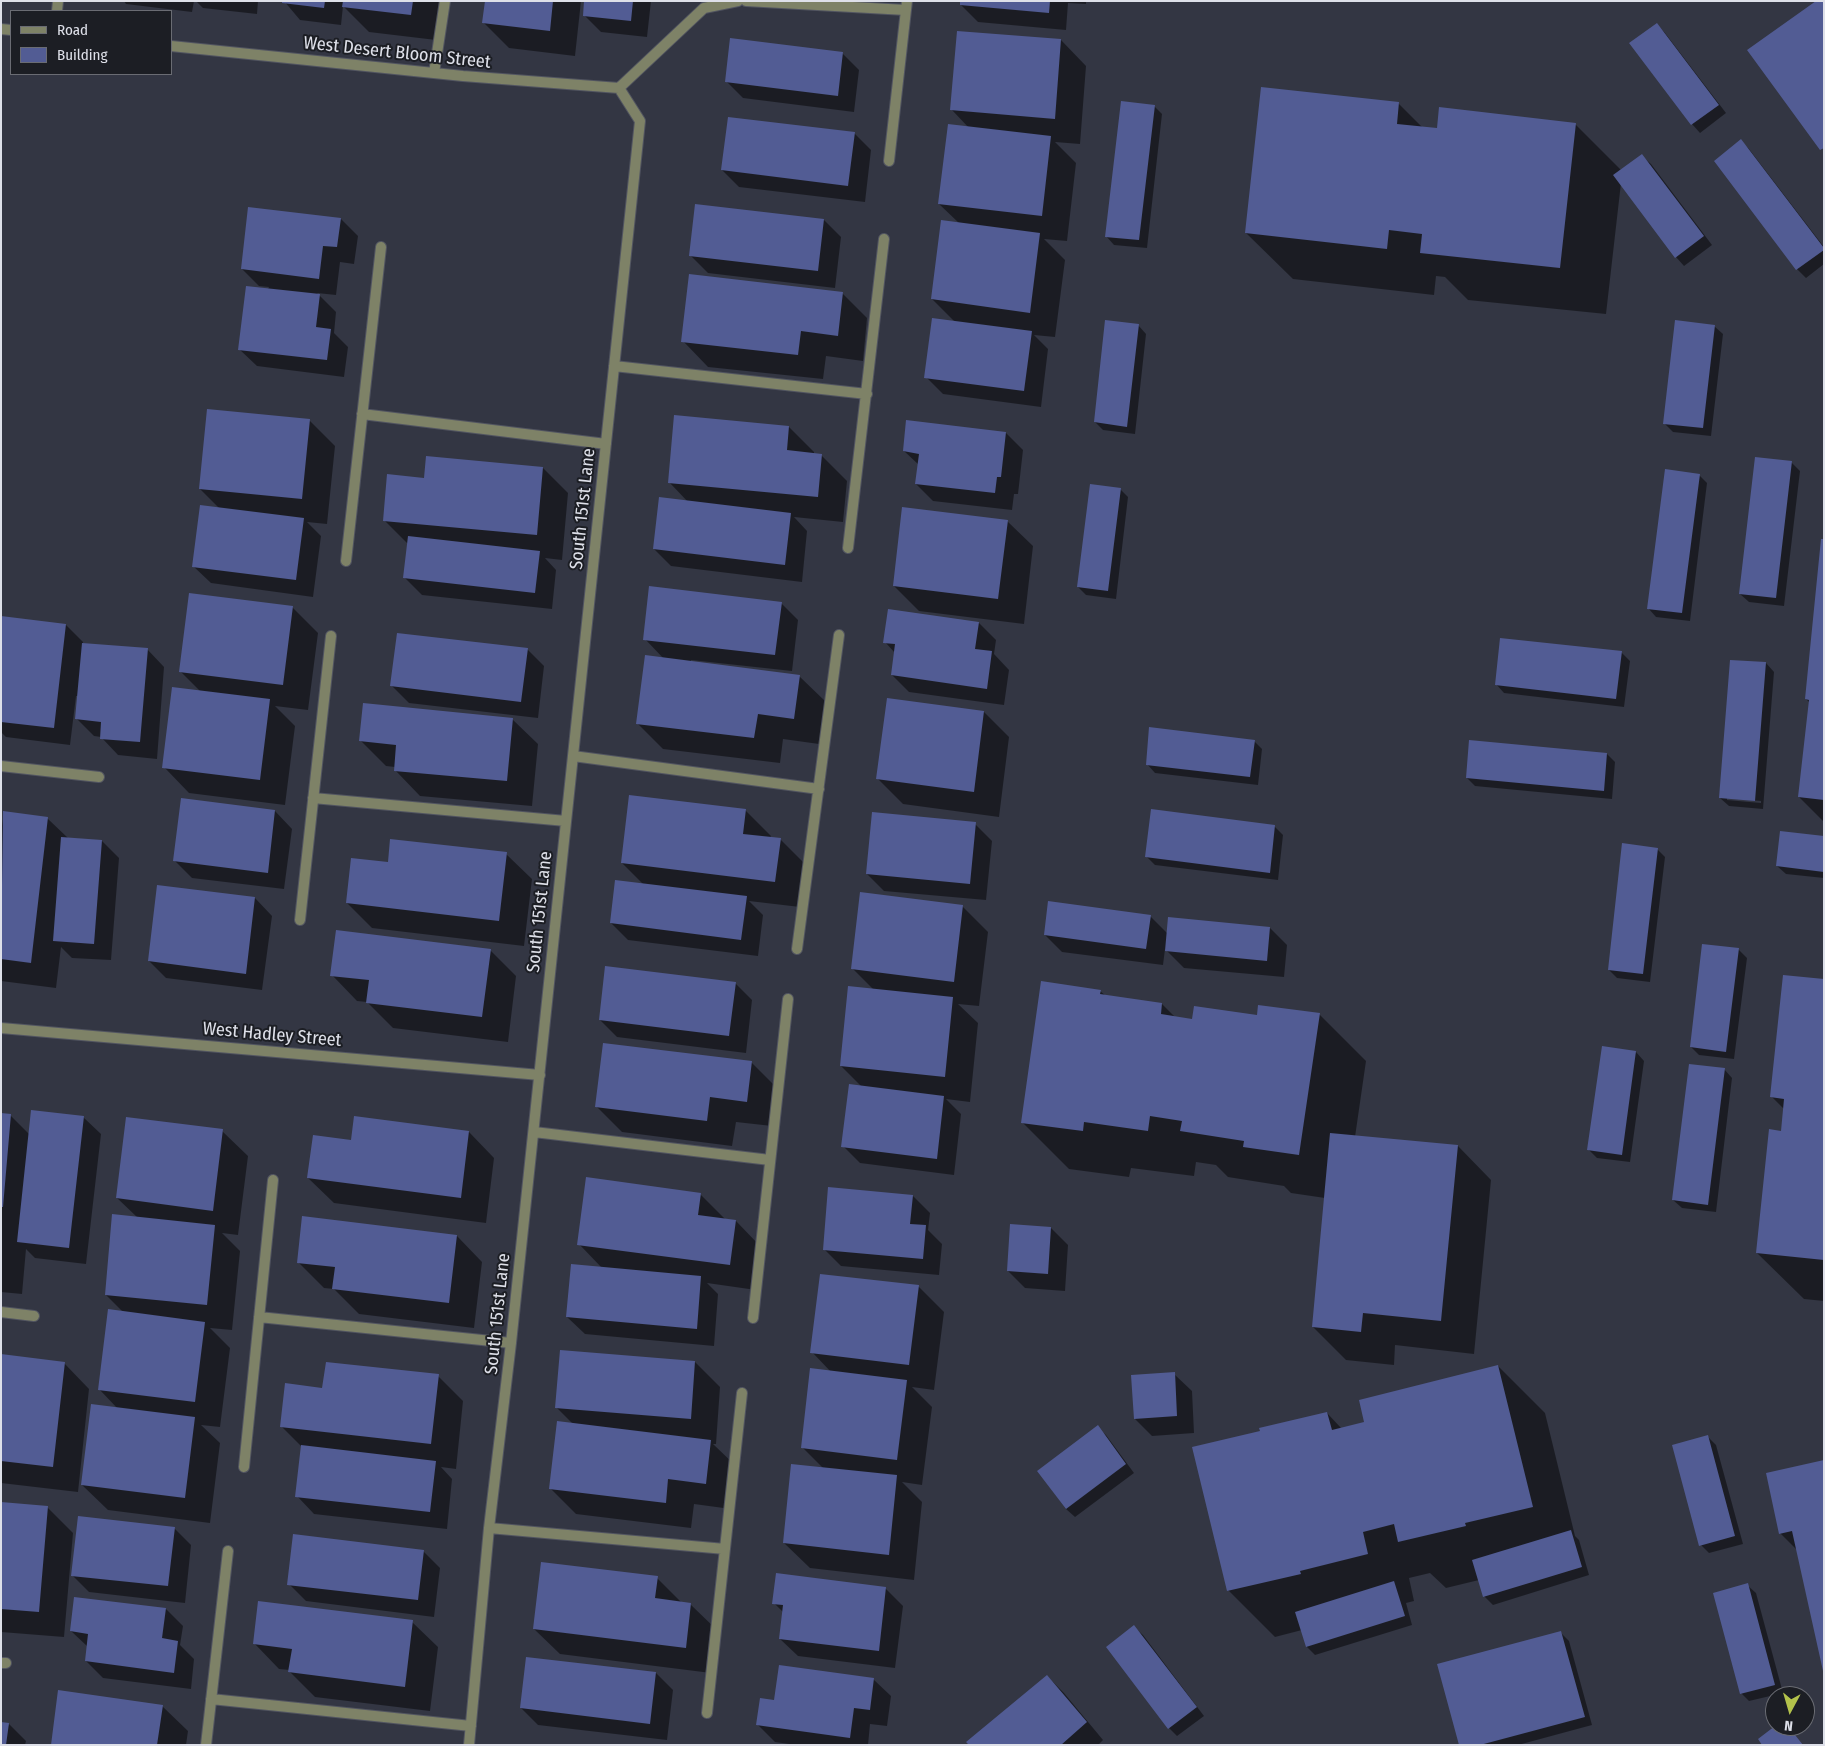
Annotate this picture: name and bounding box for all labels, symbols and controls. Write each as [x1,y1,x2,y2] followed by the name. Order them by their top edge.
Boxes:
[10,10,172,75] legend
[57,21,88,39] text: Road
[302,32,492,74] street label: West Desert Bloom Street
[57,46,108,64] text: Building
[566,447,600,571] street label: South 151st Lane
[523,850,557,974] street label: South 151st Lane
[202,1018,342,1052] street label: West Hadley Street
[481,1252,515,1376] street label: South 151st Lane
[1765,1686,1815,1736] north arrow
[1783,1717,1794,1734] text: N

